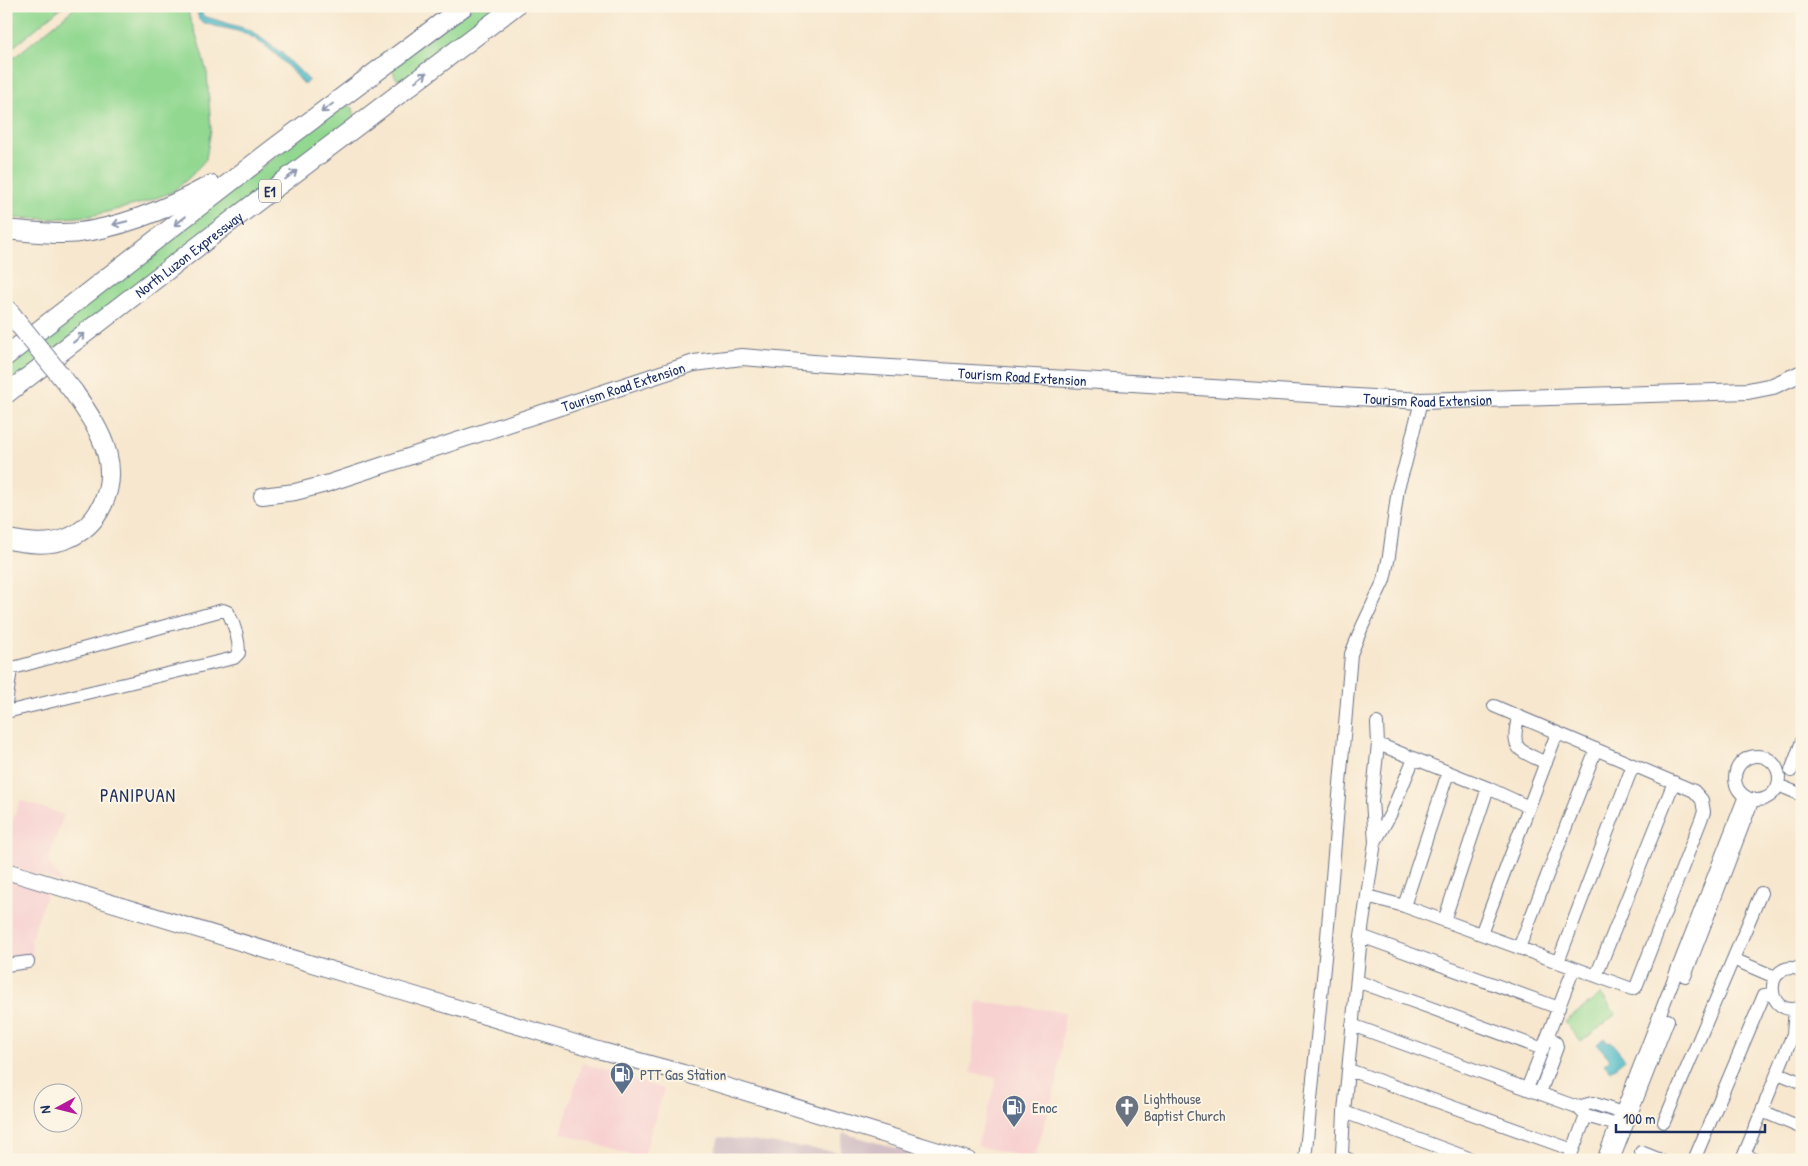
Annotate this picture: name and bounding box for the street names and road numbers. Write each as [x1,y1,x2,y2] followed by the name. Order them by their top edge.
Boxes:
[259,180,281,202] road number: E1
[130,206,247,302] street label: North Luzon Expressway
[559,356,688,416] street label: Tourism Road Extension
[957,362,1088,391] street label: Tourism Road Extension
[1362,387,1493,412] street label: Tourism Road Extension

